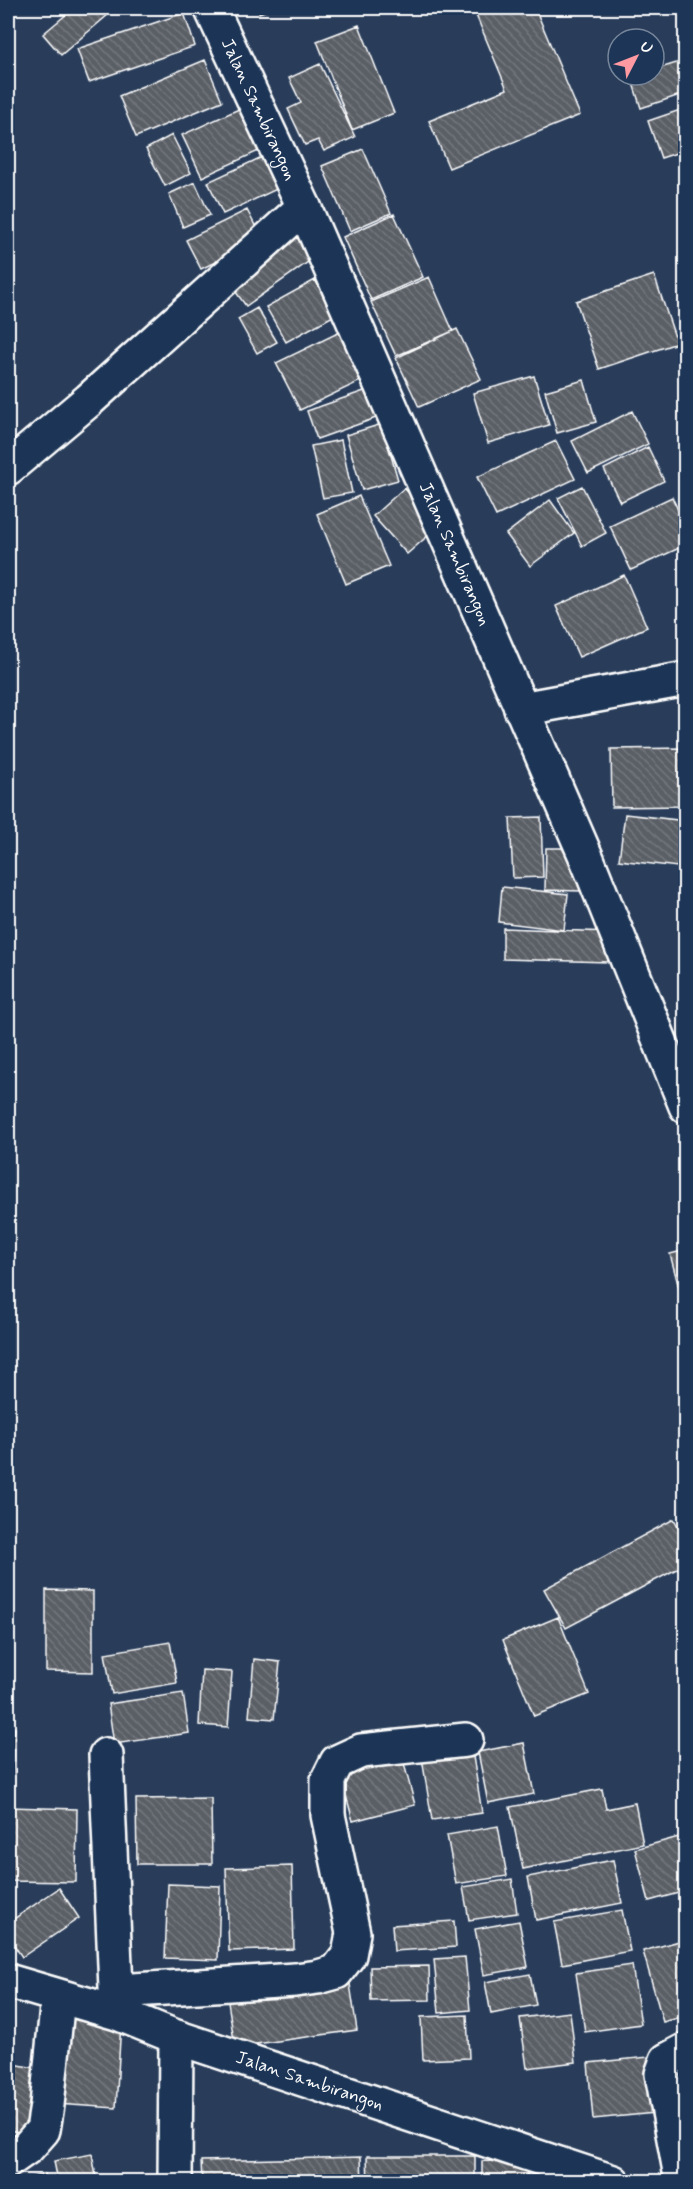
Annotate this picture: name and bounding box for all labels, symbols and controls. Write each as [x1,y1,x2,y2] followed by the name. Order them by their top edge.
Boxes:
[606,27,666,87] north arrow
[215,34,302,184] street label: Jalan Sambirangon
[635,37,657,59] text: U
[413,479,496,630] street label: Jalan Sambirangon
[233,2046,387,2117] street label: Jalan Sambirangon

